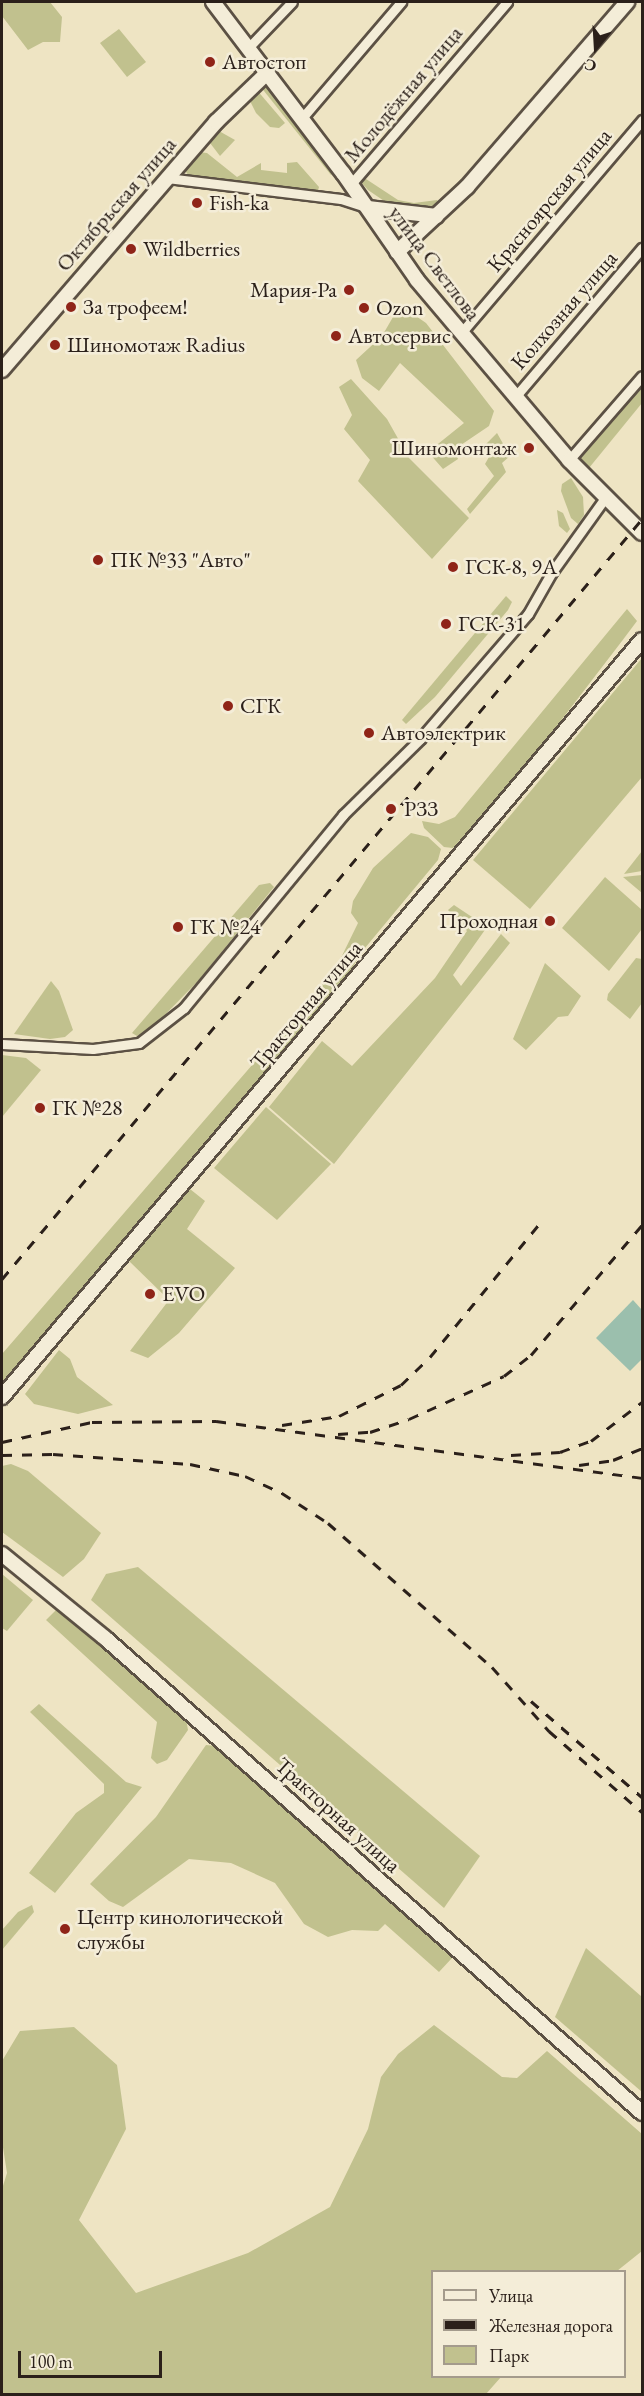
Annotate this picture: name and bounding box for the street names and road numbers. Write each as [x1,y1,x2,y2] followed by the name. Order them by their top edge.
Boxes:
[338,20,468,168] street label: Молодёжная улица
[481,123,617,277] street label: Красноярская улица
[50,131,182,277] street label: Октябрьская улица
[383,200,487,326] street label: улица Светлова
[505,245,623,375] street label: Колхозная улица
[244,935,368,1075] street label: Тракторная улица
[270,1752,406,1878] street label: Тракторная улица

